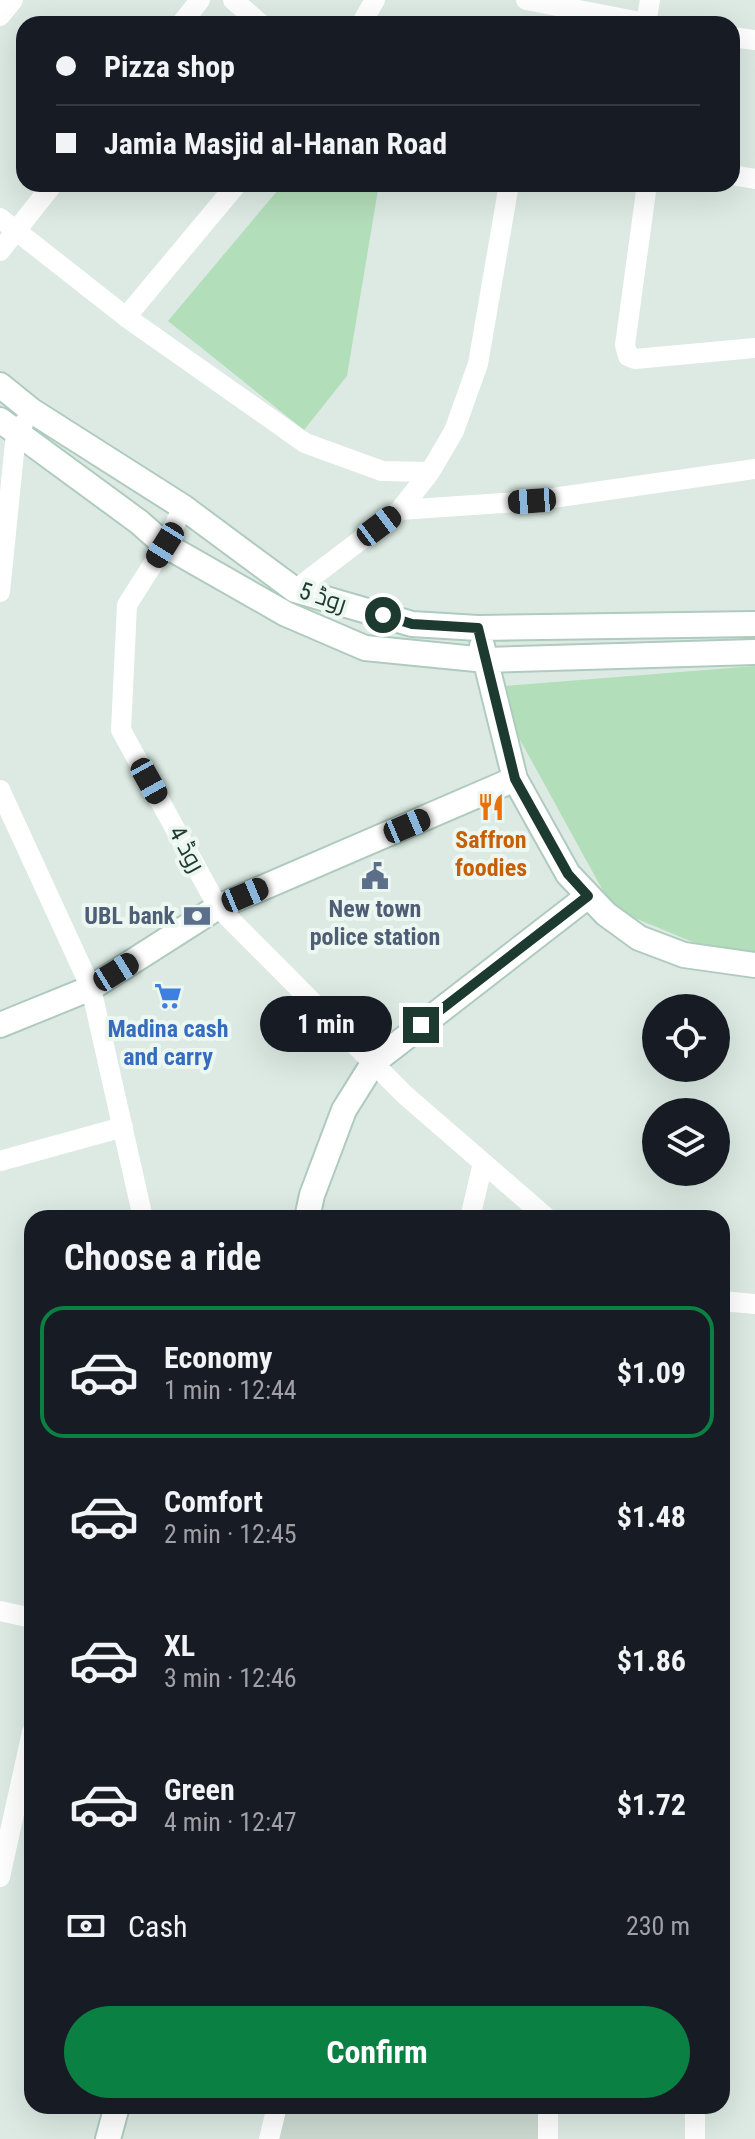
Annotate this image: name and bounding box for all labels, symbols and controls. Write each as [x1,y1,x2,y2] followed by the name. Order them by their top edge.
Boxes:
[104,49,235,84] text: Pizza shop
[104,126,447,161] text: Jamia Masjid al-Hanan Road
[507,487,557,515] car
[353,502,405,550] car
[142,518,188,572] car
[296,576,350,618] street label: روڈ 5
[365,597,401,633] route start
[127,754,171,808] car
[476,792,506,822] restaurant icon: Saffron foodies
[380,806,434,846] car
[163,821,211,877] street label: روڈ 4
[455,826,527,882] place label: Saffron foodies
[360,861,390,891] public building icon: New town police station
[218,875,272,915] car
[310,895,440,951] place label: New town police station
[182,901,212,931] bank icon: UBL bank
[84,902,176,930] place label: UBL bank
[89,949,143,995] car
[153,981,183,1011] supermarket icon: Madina cash and carry
[642,994,730,1186] map controls
[642,994,730,1082] button: locate
[261,997,393,1053] callout: 1 min
[403,1007,439,1043] route end
[297,1009,355,1039] text: 1 min
[107,1015,229,1071] place label: Madina cash and carry
[642,1098,730,1186] button: layers
[64,1237,261,1279] text: Choose a ride
[68,1336,140,1408] icon: car
[164,1340,272,1375] text: Economy
[617,1355,686,1390] text: $1.09
[164,1375,297,1405] text: 1 min · 12:44
[68,1480,140,1552] icon: car
[164,1484,263,1519] text: Comfort
[617,1499,686,1534] text: $1.48
[164,1519,297,1549] text: 2 min · 12:45
[68,1624,140,1696] icon: car
[164,1628,195,1663] text: XL
[617,1643,686,1678] text: $1.86
[164,1663,297,1693] text: 3 min · 12:46
[68,1768,140,1840] icon: car
[164,1772,235,1807] text: Green
[617,1787,686,1822] text: $1.72
[164,1807,297,1837] text: 4 min · 12:47
[64,1904,108,1948] icon: cash
[128,1909,188,1944] text: Cash
[626,1911,690,1941] text: 230 m
[64,2006,690,2098] button: Confirm

